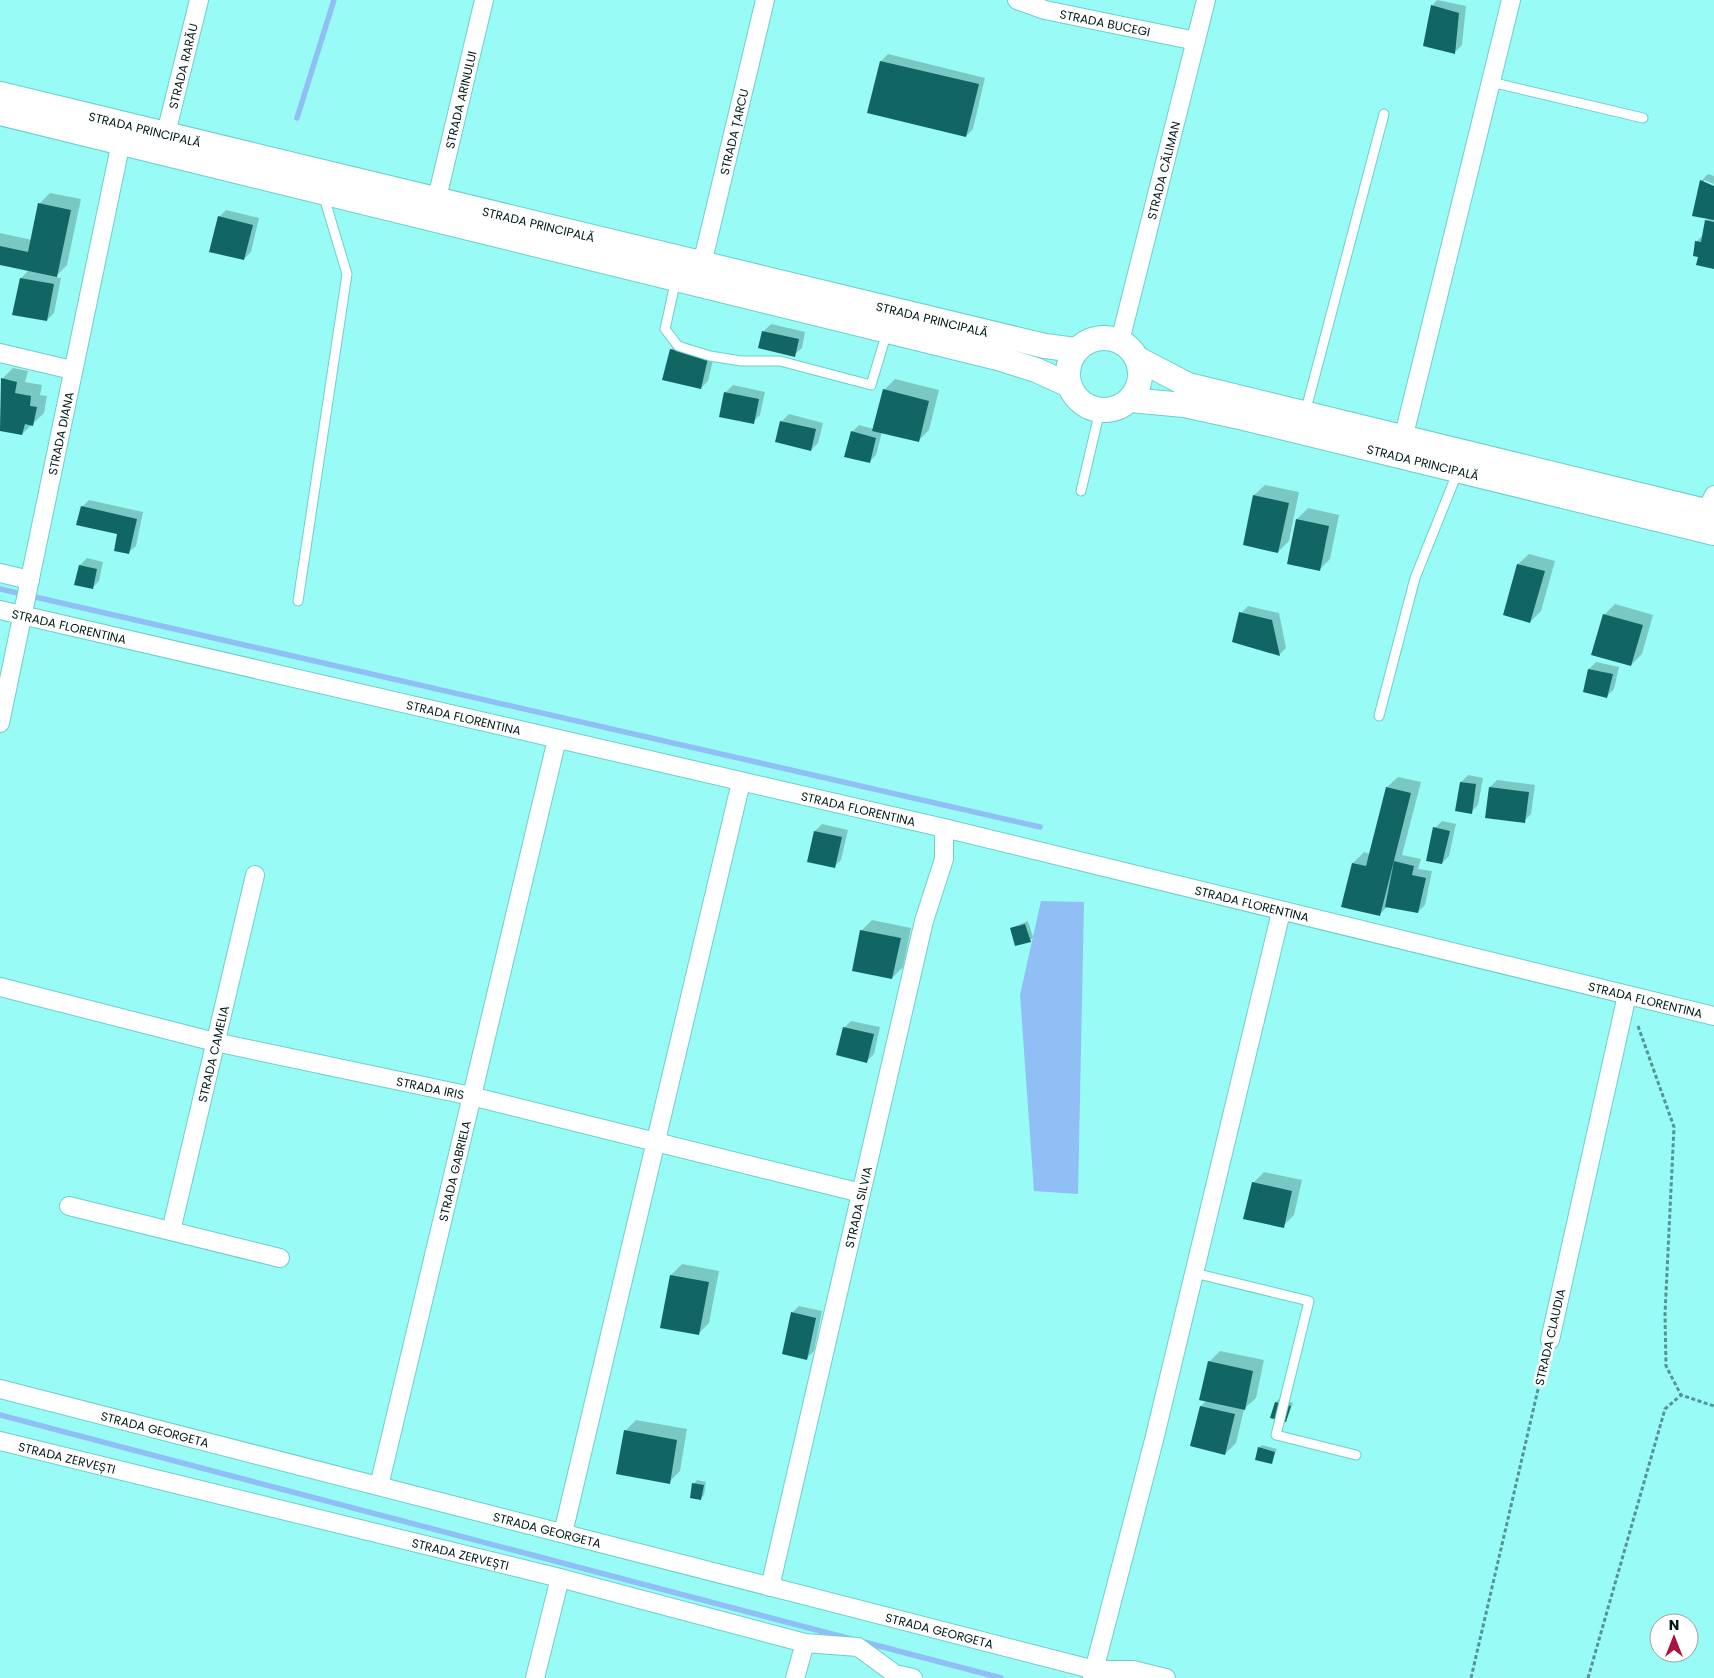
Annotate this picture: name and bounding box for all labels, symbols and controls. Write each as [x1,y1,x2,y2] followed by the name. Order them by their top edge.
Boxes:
[1058,5,1152,40] street label: STRADA BUCEGI
[164,21,201,111] street label: STRADA RARĂU
[441,49,480,150] street label: STRADA ARINULUI
[715,87,752,176] street label: STRADA ȚARCU
[87,107,203,151] street label: STRADA PRINCIPALĂ
[1142,119,1184,221] street label: STRADA CĂLIMAN
[481,202,596,246] street label: STRADA PRINCIPALĂ
[874,297,990,341] street label: STRADA PRINCIPALĂ
[43,390,77,476] street label: STRADA DIANA
[1365,440,1481,484] street label: STRADA PRINCIPALĂ
[10,604,128,647] street label: STRADA FLORENTINA
[405,696,523,739] street label: STRADA FLORENTINA
[799,787,917,830] street label: STRADA FLORENTINA
[1193,881,1311,925] street label: STRADA FLORENTINA
[1587,977,1705,1021] street label: STRADA FLORENTINA
[193,1004,232,1104] street label: STRADA CAMELIA
[395,1072,466,1103] street label: STRADA IRIS
[434,1119,474,1223] street label: STRADA GABRIELA
[840,1165,876,1249] street label: STRADA SILVIA
[1531,1287,1569,1387] street label: STRADA CLAUDIA
[99,1407,211,1451] street label: STRADA GEORGETA
[17,1437,117,1477] street label: STRADA ZERVEȘTI
[491,1507,603,1551] street label: STRADA GEORGETA
[410,1534,511,1574] street label: STRADA ZERVEȘTI
[884,1608,995,1652] street label: STRADA GEORGETA
[1649,1613,1699,1663] north arrow
[1669,1615,1679,1635] text: N

